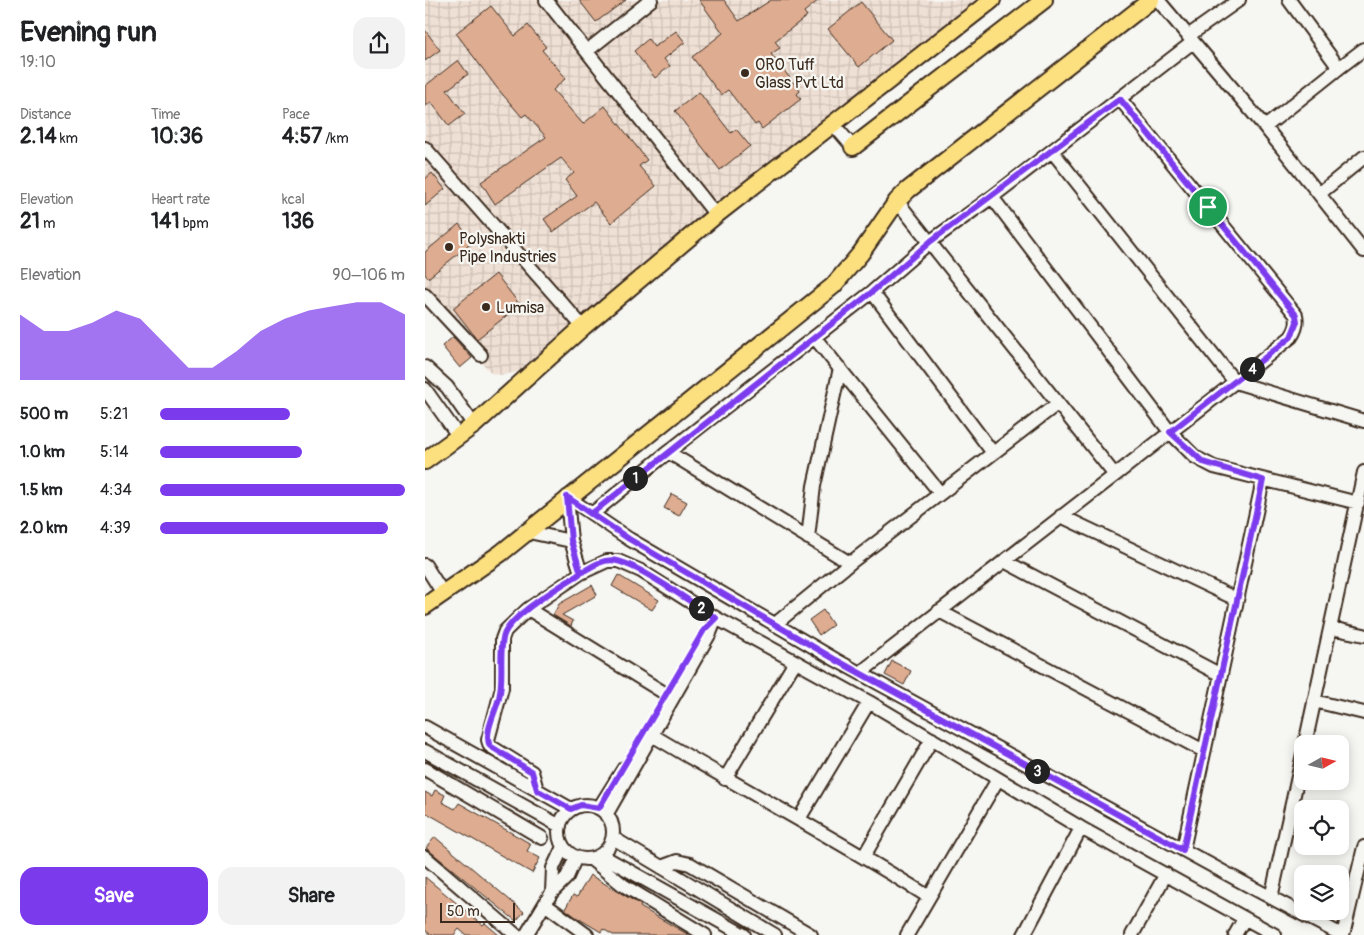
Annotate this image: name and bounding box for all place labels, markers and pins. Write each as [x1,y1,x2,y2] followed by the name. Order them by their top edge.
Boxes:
[755,55,844,93] place label: ORO Tuff Glass Pvt Ltd
[739,67,751,79] marker: ORO Tuff Glass Pvt Ltd
[1187,186,1229,228] pin
[459,229,556,267] place label: Polyshakti Pipe Industries
[443,241,455,253] marker: Polyshakti Pipe Industries
[496,298,544,318] place label: Lumisa
[480,301,492,313] marker: Lumisa
[1239,356,1265,382] pin: 4
[623,466,647,490] pin: 1
[689,596,713,620] pin: 2
[1025,758,1049,784] pin: 3

